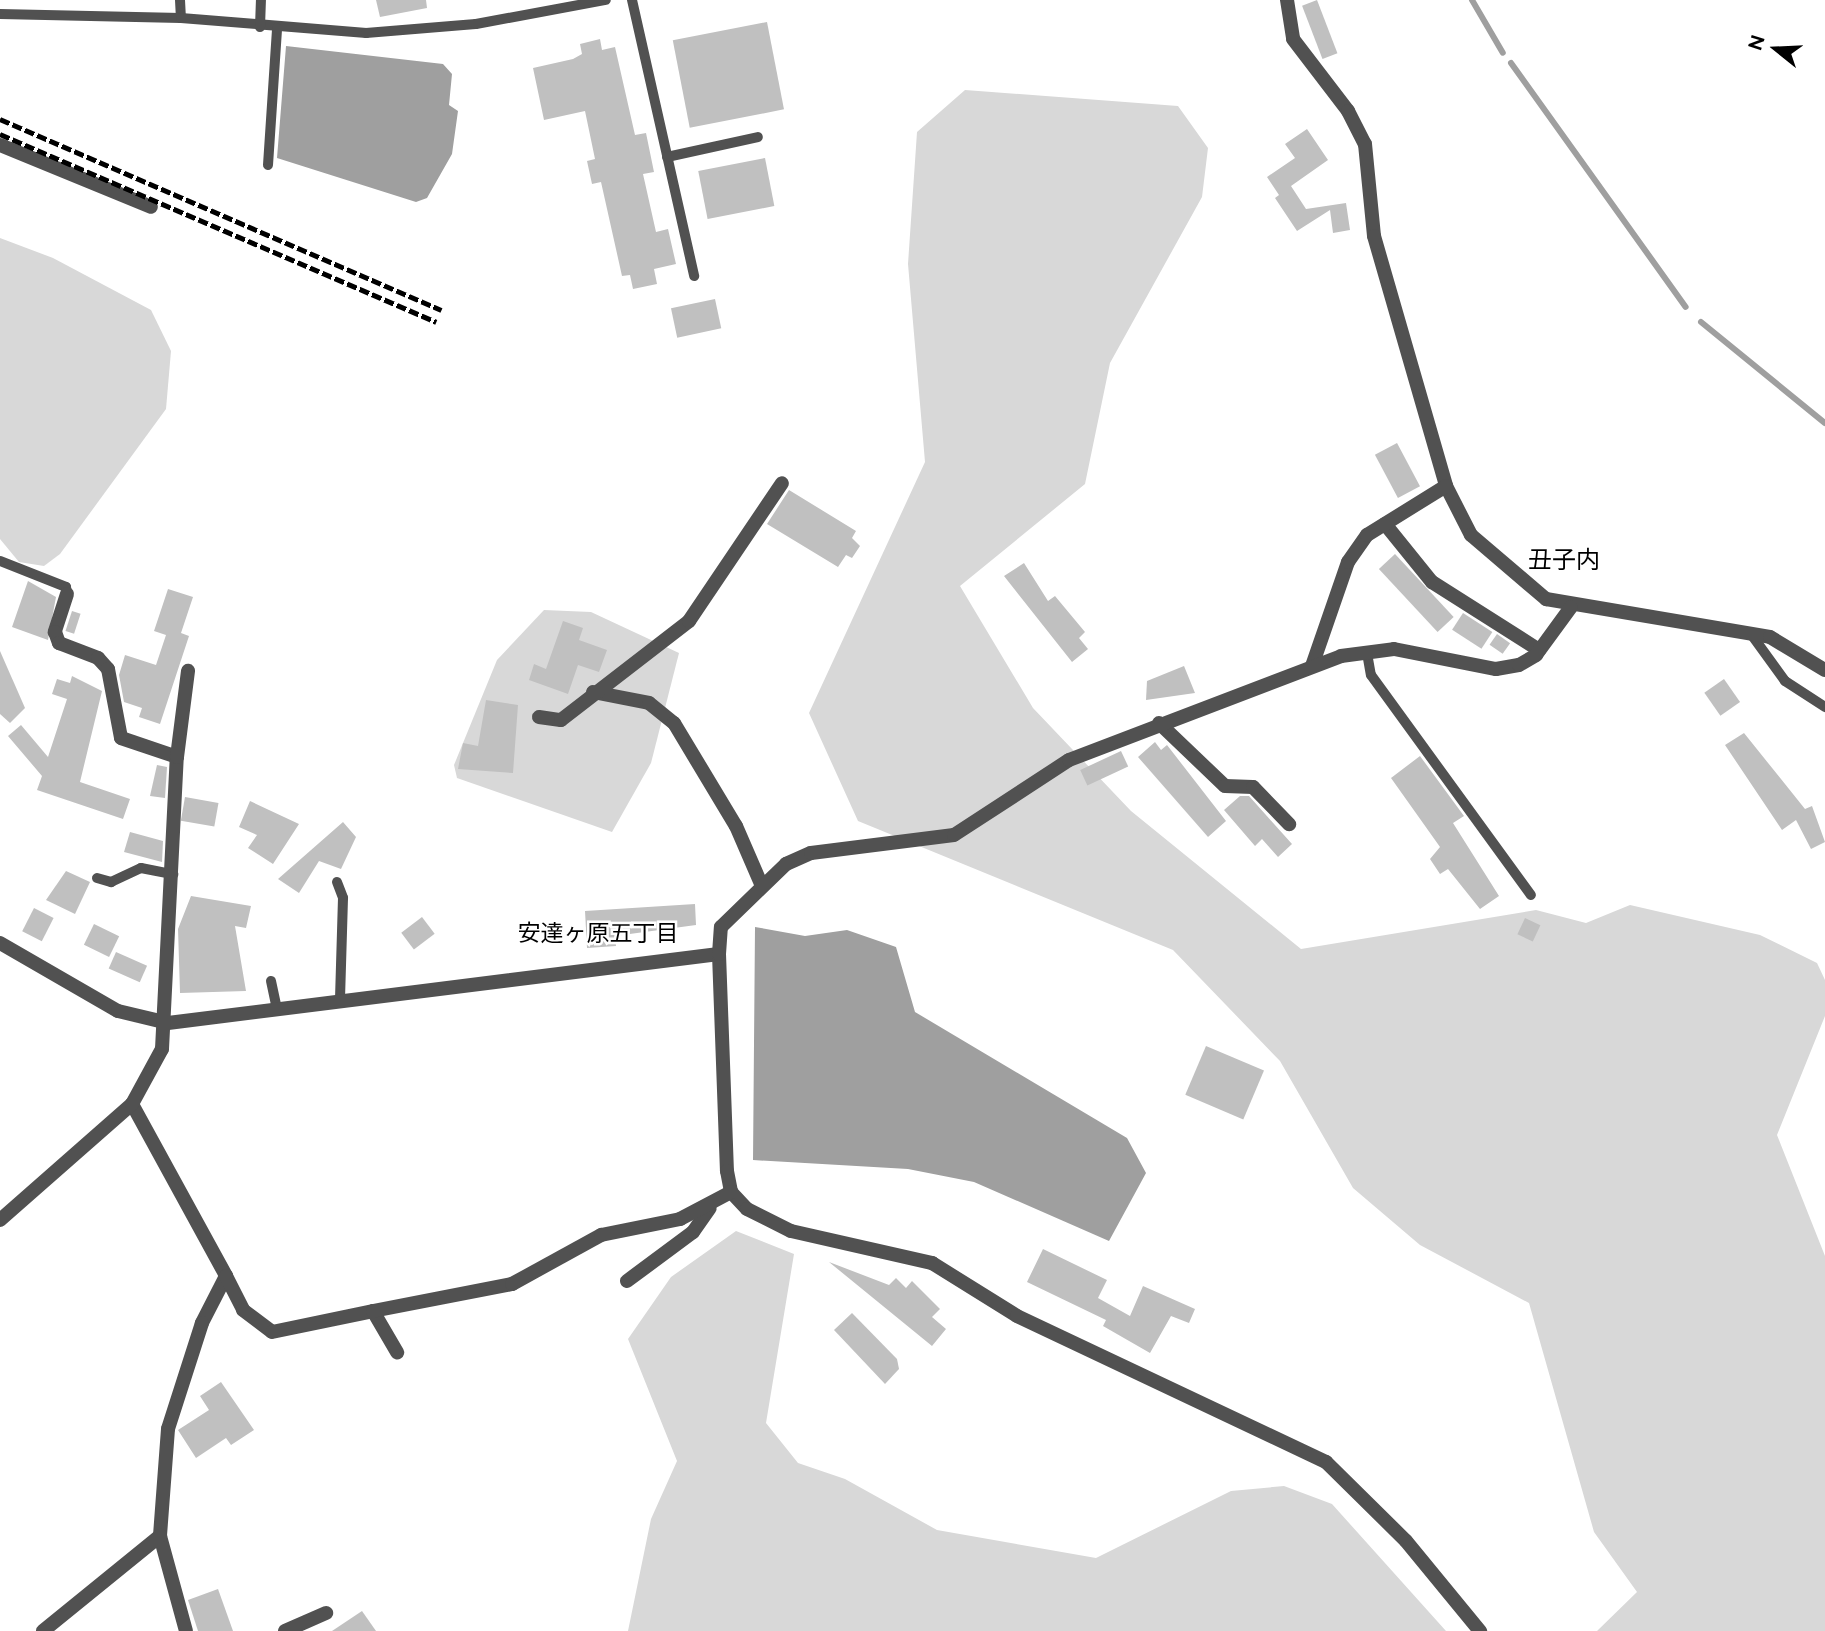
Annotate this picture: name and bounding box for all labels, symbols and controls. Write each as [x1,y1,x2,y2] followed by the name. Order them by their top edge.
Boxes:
[1741,14,1811,84] north arrow
[1743,32,1769,53] text: N
[1528,546,1600,574] district label: 丑子内
[518,919,678,947] district label: 安達ヶ原五丁目

